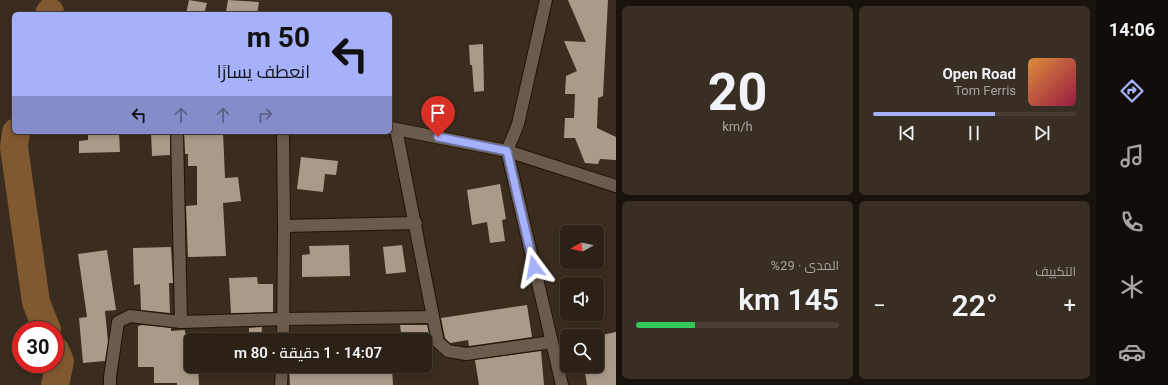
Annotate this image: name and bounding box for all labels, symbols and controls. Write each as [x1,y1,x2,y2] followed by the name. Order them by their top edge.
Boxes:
[1109,19,1155,40] text: 14:06
[247,21,310,54] text: 50 m
[324,28,376,80] icon: left
[217,61,310,82] text: انعطف يسارًا
[708,62,767,123] text: 20
[942,65,1016,83] text: Open Road
[1118,77,1146,105] icon: directions
[954,83,1016,98] text: Tom Ferris
[421,96,455,137] pin
[427,102,449,124] icon: arrive
[128,104,150,126] icon: left
[170,104,192,126] icon: ahead
[212,104,234,126] icon: ahead
[254,104,276,126] icon: right
[722,119,753,134] text: km/h
[896,122,918,144] icon: previous
[963,122,985,144] icon: pause
[1031,122,1053,144] icon: next
[1118,142,1146,170] icon: music
[1118,208,1146,236] icon: phone
[560,225,604,269] north arrow
[560,225,604,373] map controls
[513,246,555,288] position arrow
[771,258,839,273] text: المدى · 29%
[1035,264,1076,279] text: التكييف
[1118,273,1146,301] icon: climate
[560,277,604,321] button: sound
[738,282,839,317] text: 145 km
[952,288,997,323] text: 22°
[873,293,886,318] text: −
[1064,293,1076,318] text: +
[12,321,64,373] speed limit sign: 30
[560,329,604,373] button: search
[1118,338,1146,366] icon: car
[234,344,382,362] text: 14:07 · 1 دقيقة · 80 m

